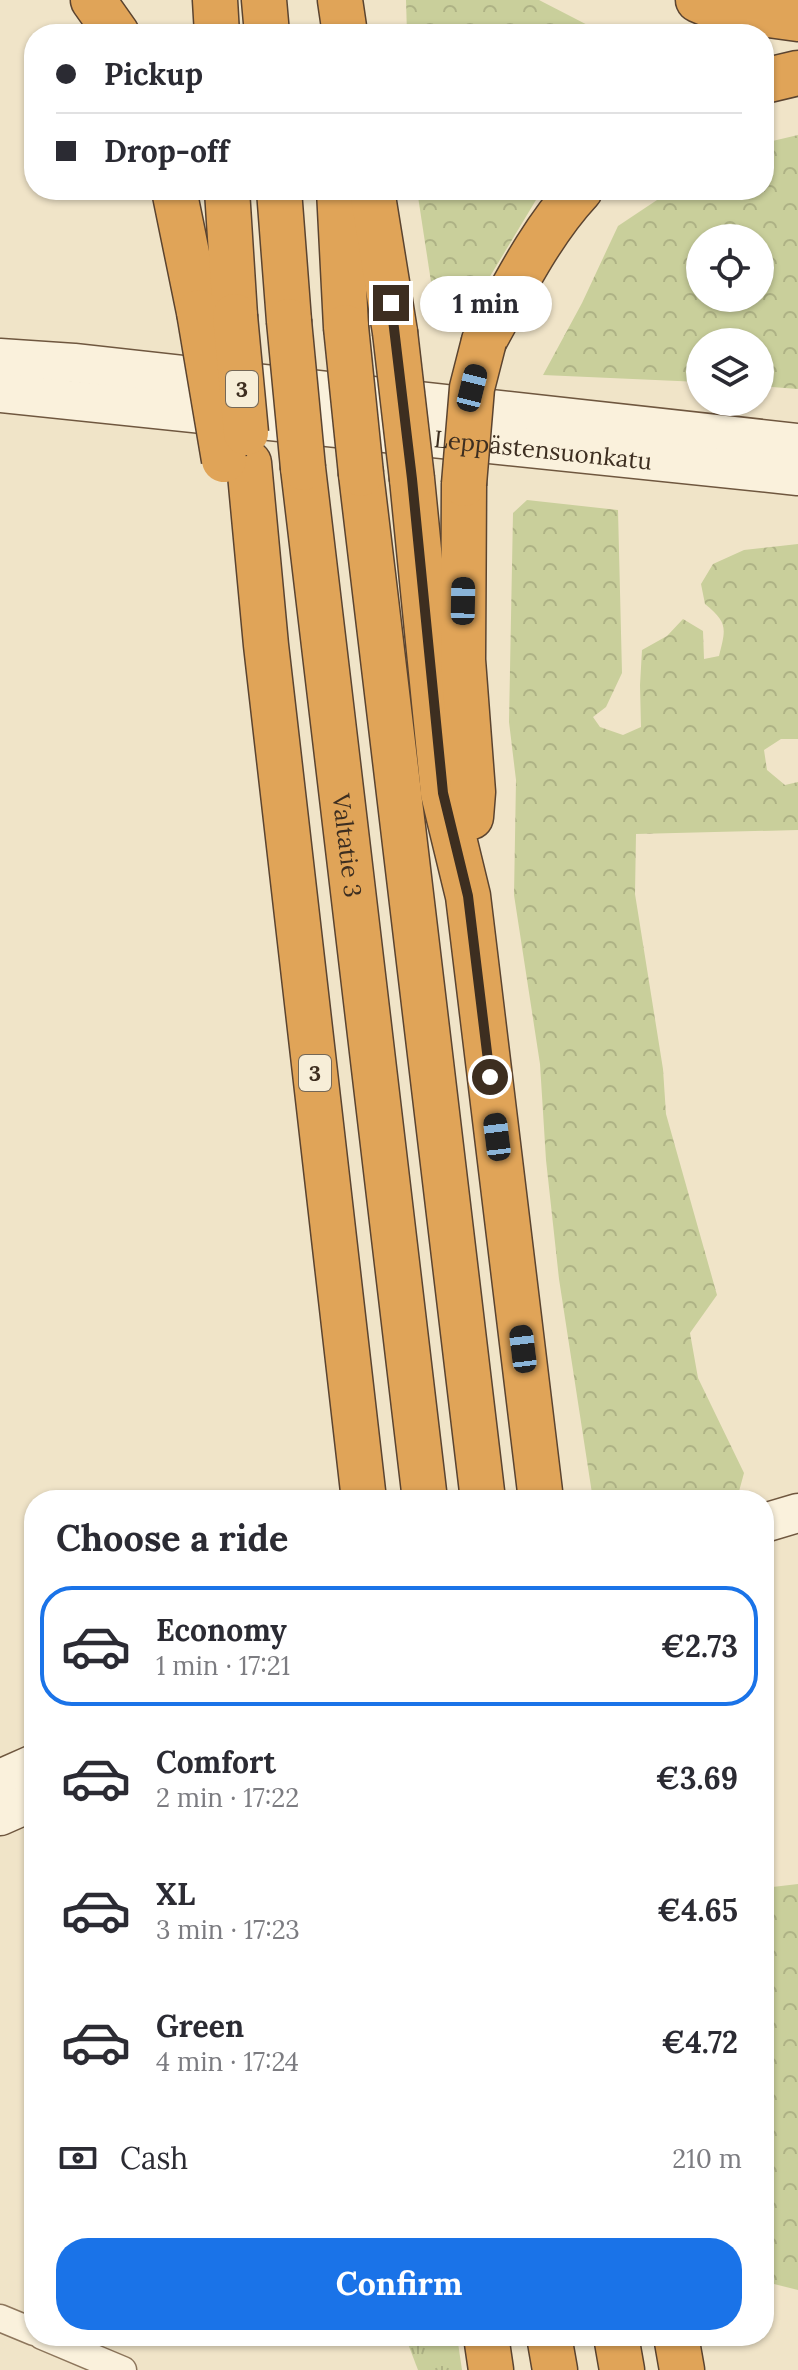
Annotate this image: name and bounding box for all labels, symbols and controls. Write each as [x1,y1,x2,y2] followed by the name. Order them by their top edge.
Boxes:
[104,55,203,93] text: Pickup
[104,132,229,170] text: Drop-off
[686,224,774,416] map controls
[686,224,774,312] button: locate
[419,275,551,331] callout: 1 min
[373,285,409,321] route end
[453,287,519,320] text: 1 min
[686,328,774,416] button: layers
[455,362,489,414] car
[226,371,258,407] road number: 3
[433,423,653,476] street label: Leppästensuonkatu
[451,577,475,625] car
[326,791,369,899] street label: Valtatie 3
[299,1055,331,1091] road number: 3
[472,1059,508,1095] route start
[482,1112,512,1162] car
[508,1324,538,1374] car
[56,1515,288,1561] text: Choose a ride
[60,1610,132,1682] icon: car
[156,1611,287,1649] text: Economy
[661,1627,738,1665] text: €2.73
[156,1649,290,1682] text: 1 min · 17:21
[60,1742,132,1814] icon: car
[156,1743,276,1781] text: Comfort
[655,1759,738,1797] text: €3.69
[156,1781,299,1814] text: 2 min · 17:22
[60,1874,132,1946] icon: car
[156,1875,195,1913] text: XL
[657,1891,738,1929] text: €4.65
[156,1913,300,1946] text: 3 min · 17:23
[60,2006,132,2078] icon: car
[156,2007,244,2045] text: Green
[661,2023,738,2061] text: €4.72
[156,2045,299,2078] text: 4 min · 17:24
[56,2136,100,2180] icon: cash
[120,2139,188,2177] text: Cash
[672,2142,742,2175] text: 210 m
[56,2238,742,2330] button: Confirm

